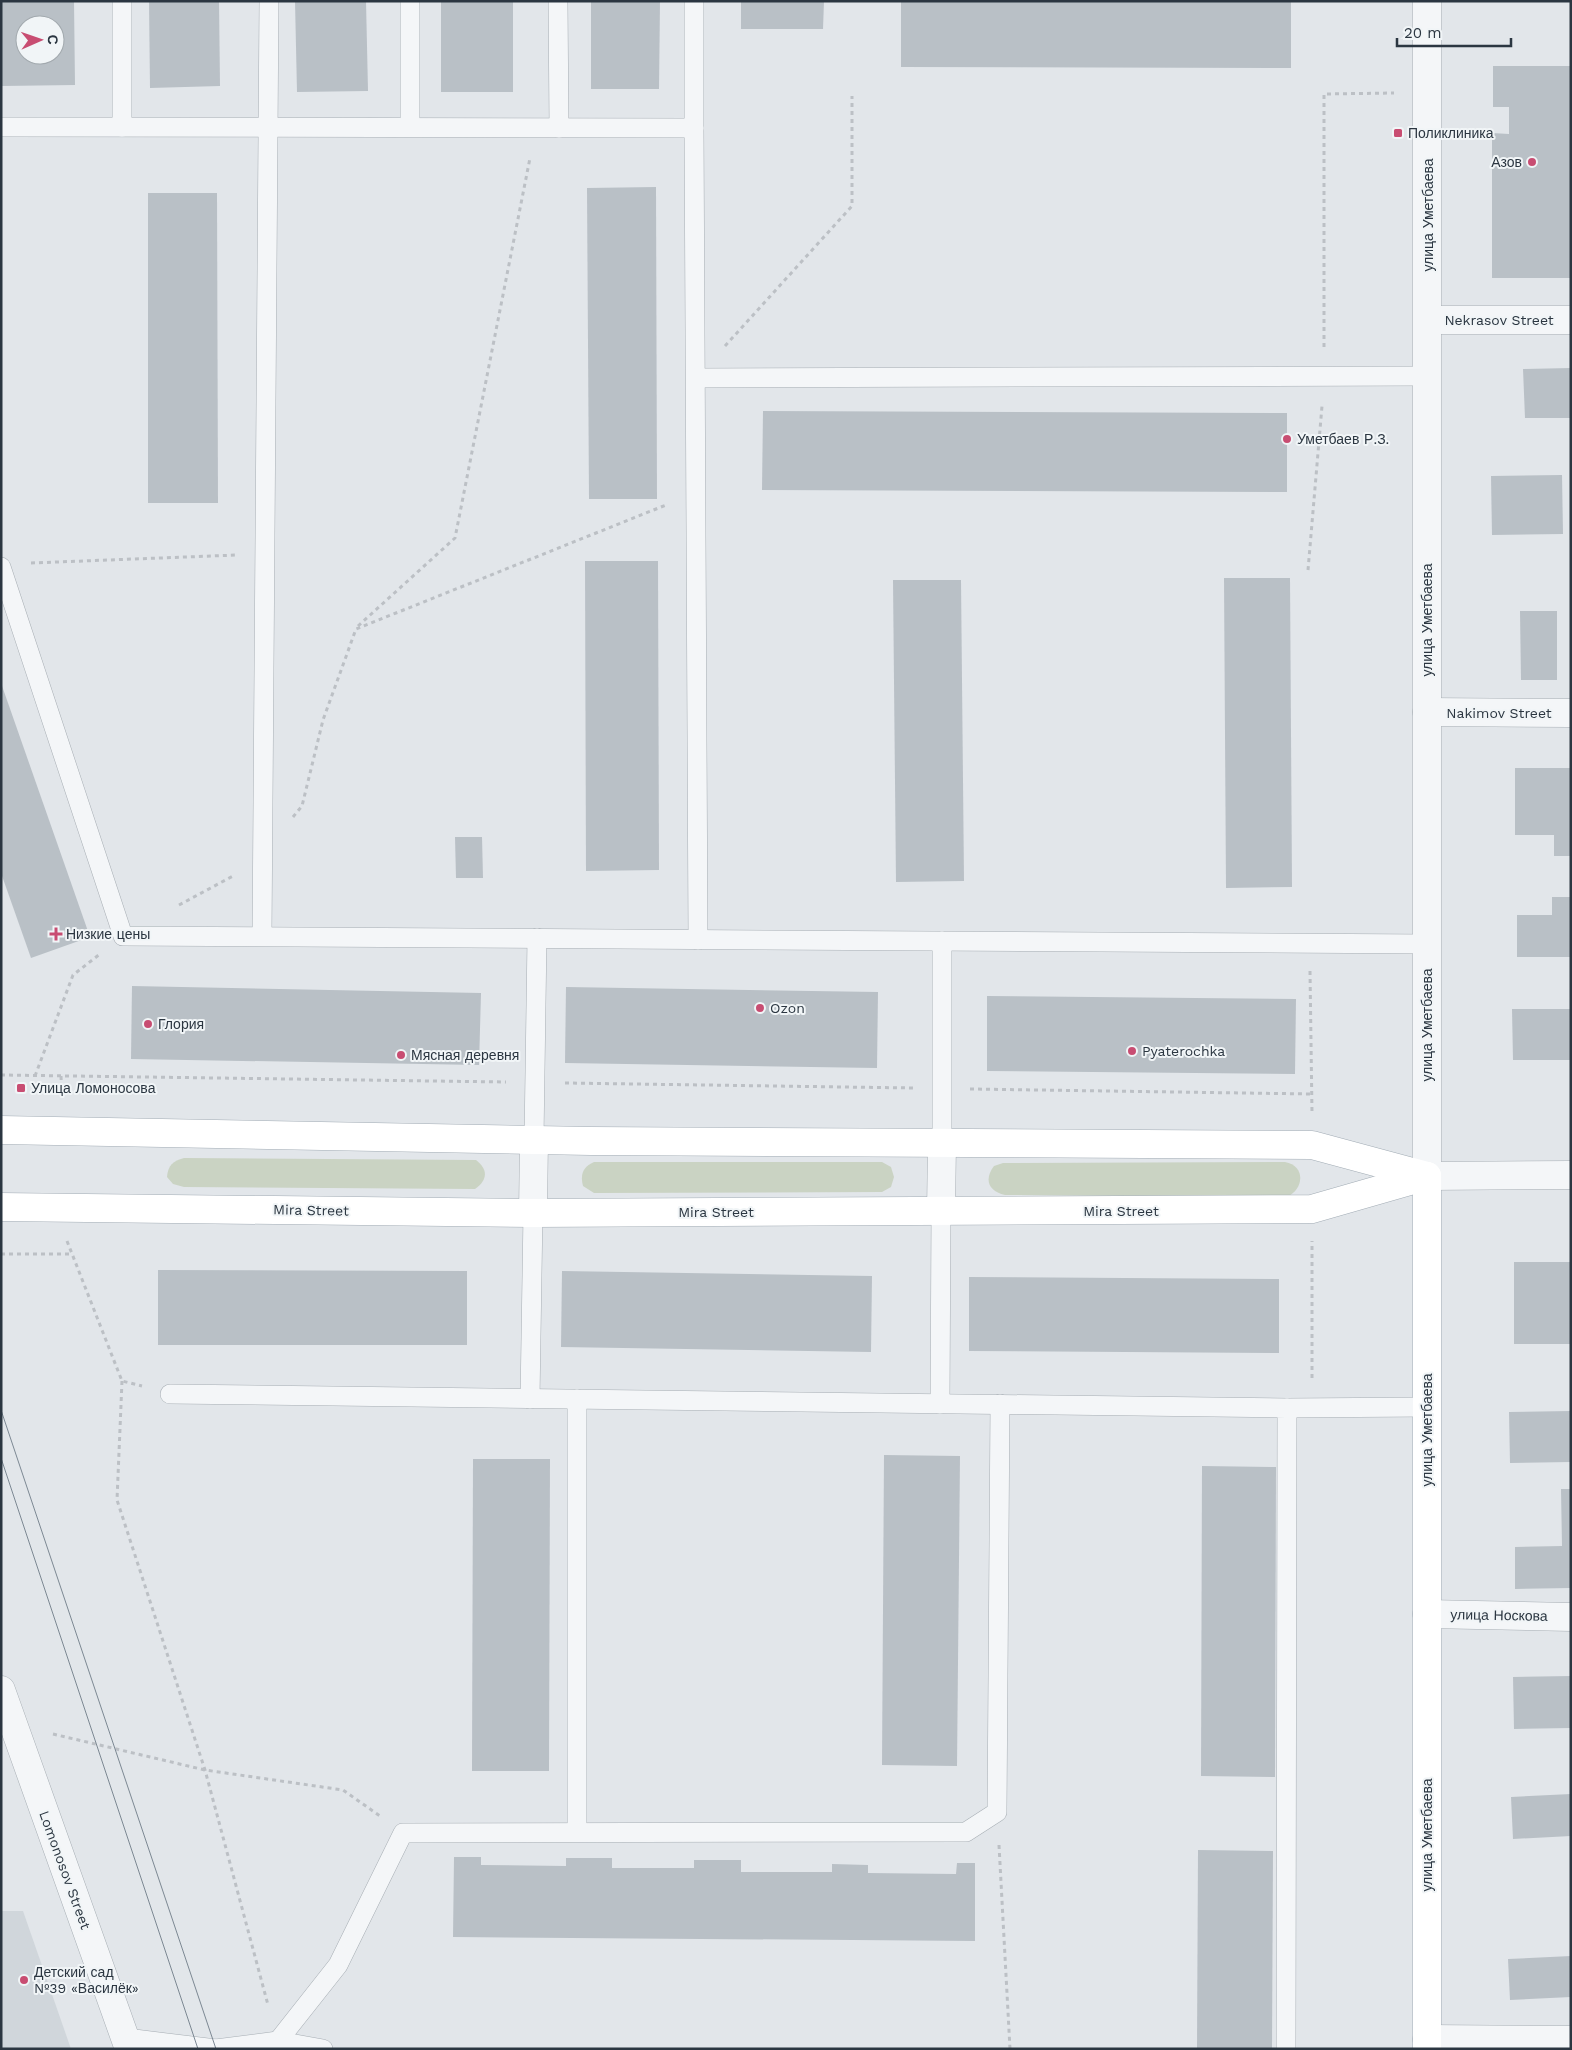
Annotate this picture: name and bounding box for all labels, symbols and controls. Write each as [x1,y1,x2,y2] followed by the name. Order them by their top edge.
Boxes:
[15,15,65,65] north arrow
[1397,15,1511,47] scale bar
[1404,24,1442,42] text: 20 m
[45,34,61,45] text: С
[1408,125,1494,141] place label: Поликлиника
[1392,127,1404,139] marker: Поликлиника
[1491,154,1522,170] place label: Азов
[1526,156,1538,168] marker: Азов
[1420,158,1436,272] street label: улица Уметбаева
[1444,312,1554,328] street label: Nekrasov Street
[1297,431,1389,447] place label: Уметбаев Р.З.
[1281,433,1293,445] marker: Уметбаев Р.З.
[1419,563,1435,677] street label: улица Уметбаева
[1446,705,1552,721] street label: Nakimov Street
[66,926,150,942] place label: Низкие цены
[50,928,62,940] marker: Низкие цены
[1419,968,1435,1082] street label: улица Уметбаева
[770,1000,805,1016] place label: Ozon
[754,1002,766,1014] marker: Ozon
[158,1016,204,1032] place label: Глория
[142,1018,154,1030] marker: Глория
[1142,1043,1225,1059] place label: Pyaterochka
[1126,1045,1138,1057] marker: Pyaterochka
[411,1047,519,1063] place label: Мясная деревня
[395,1049,407,1061] marker: Мясная деревня
[31,1080,156,1096] place label: Улица Ломоносова
[15,1082,27,1094] marker: Улица Ломоносова
[273,1201,349,1219] street label: Mira Street
[1083,1203,1159,1219] street label: Mira Street
[678,1204,754,1220] street label: Mira Street
[1419,1373,1435,1487] street label: улица Уметбаева
[1450,1606,1548,1624] street label: улица Носкова
[1419,1778,1435,1892] street label: улица Уметбаева
[36,1809,94,1932] street label: Lomonosov Street
[34,1964,139,1996] place label: Детский сад №39 «Василёк»
[18,1974,30,1986] marker: Детский сад №39 «Василёк»

